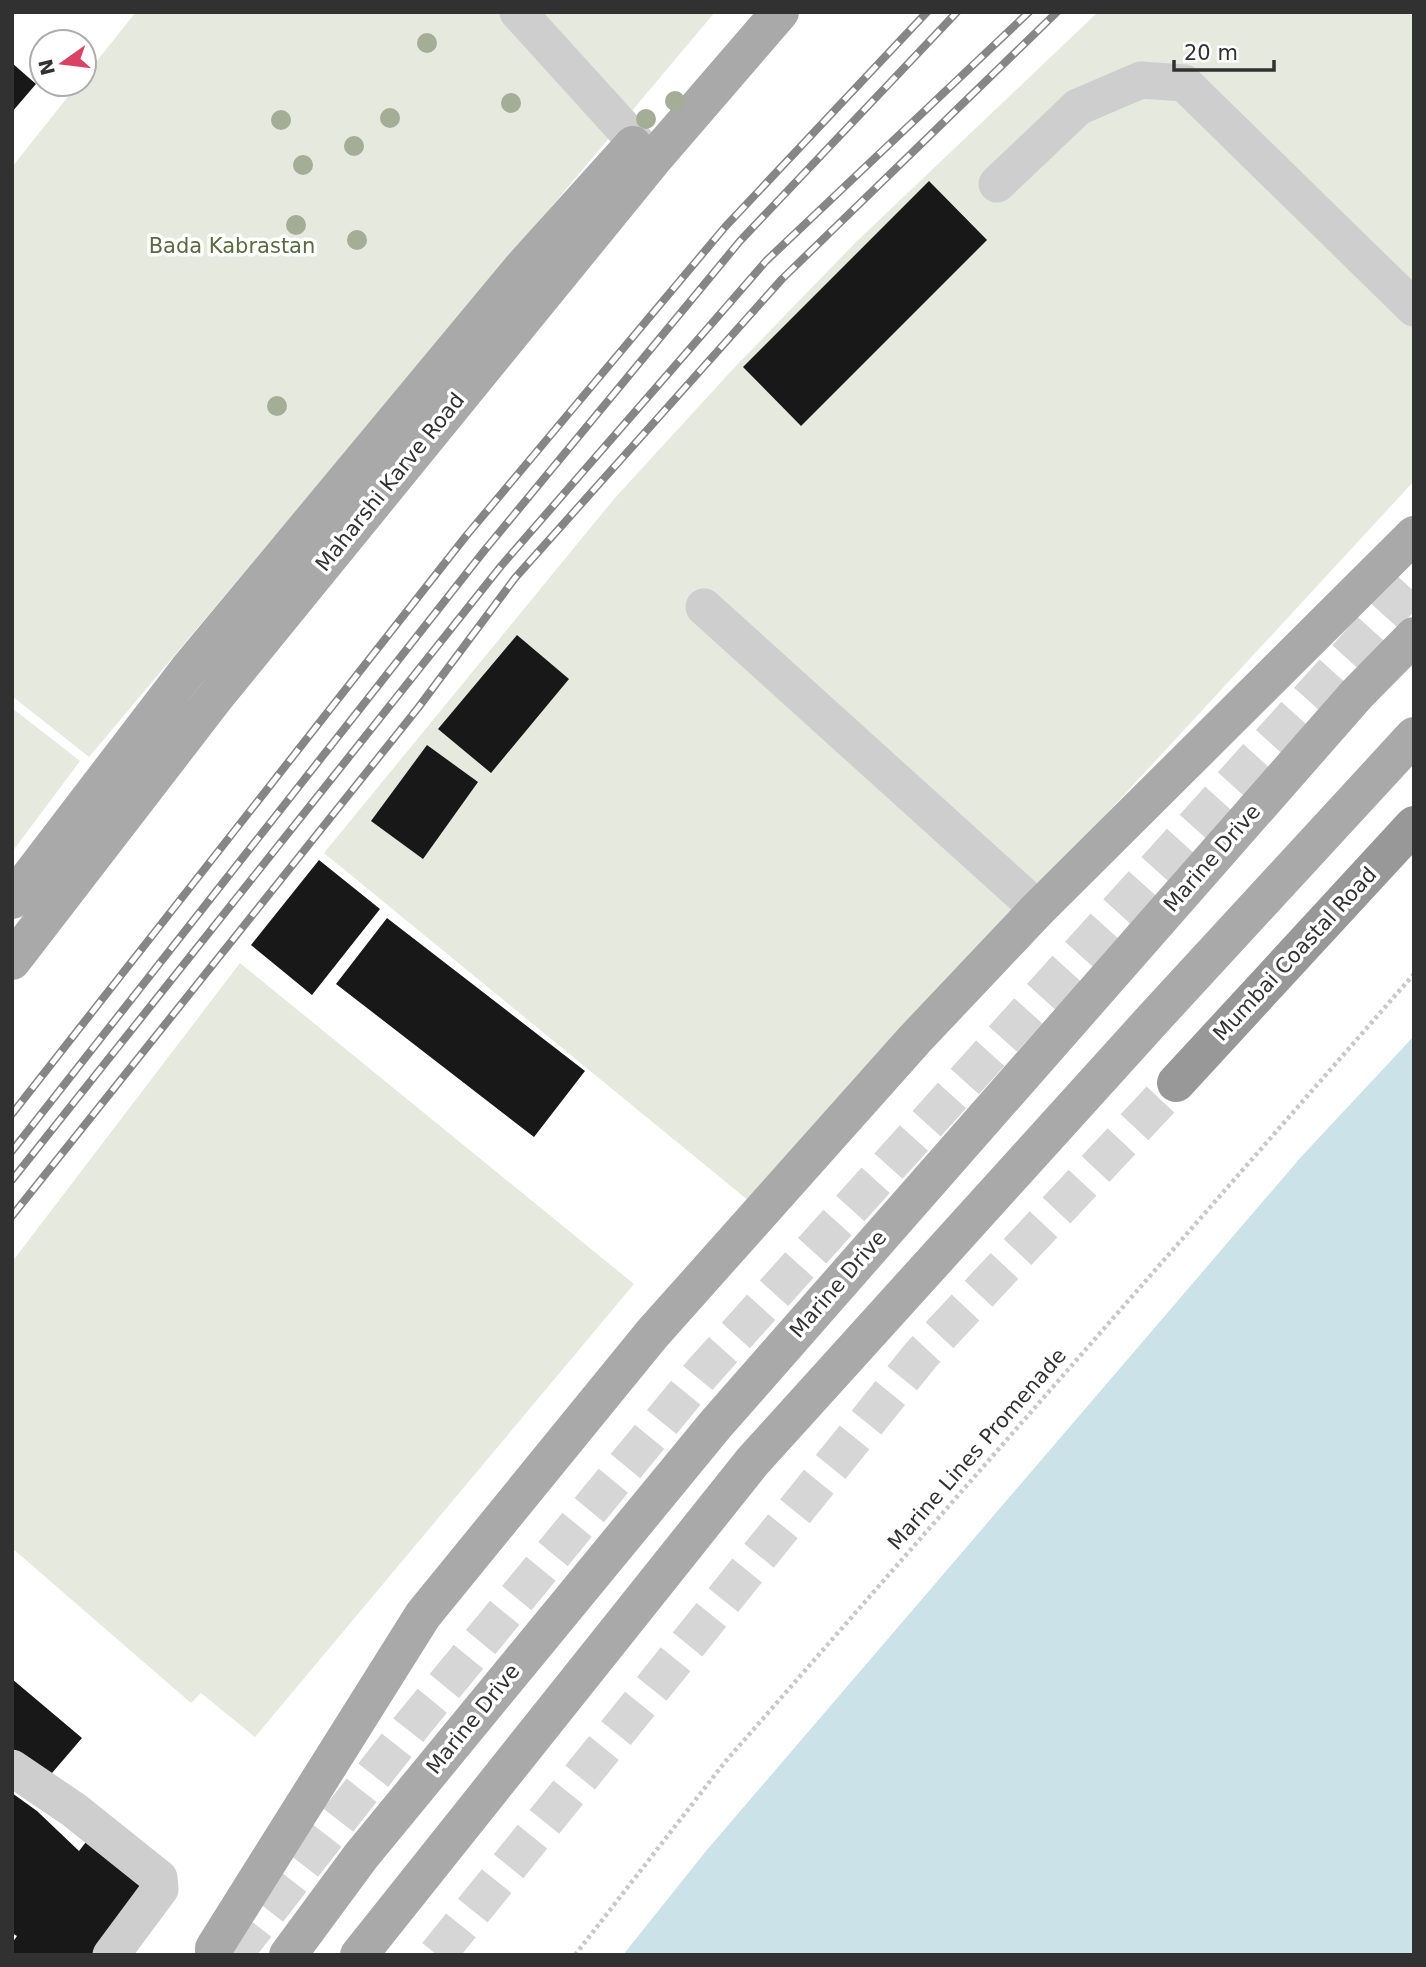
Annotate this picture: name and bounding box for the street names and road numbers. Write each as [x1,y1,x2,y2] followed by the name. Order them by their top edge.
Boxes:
[311,388,469,576] street label: Maharshi Karve Road
[1159,799,1265,917] street label: Marine Drive
[1208,862,1382,1046] street label: Mumbai Coastal Road
[785,1225,891,1343] street label: Marine Drive
[883,1343,1071,1555] street label: Marine Lines Promenade
[421,1659,525,1779] street label: Marine Drive

